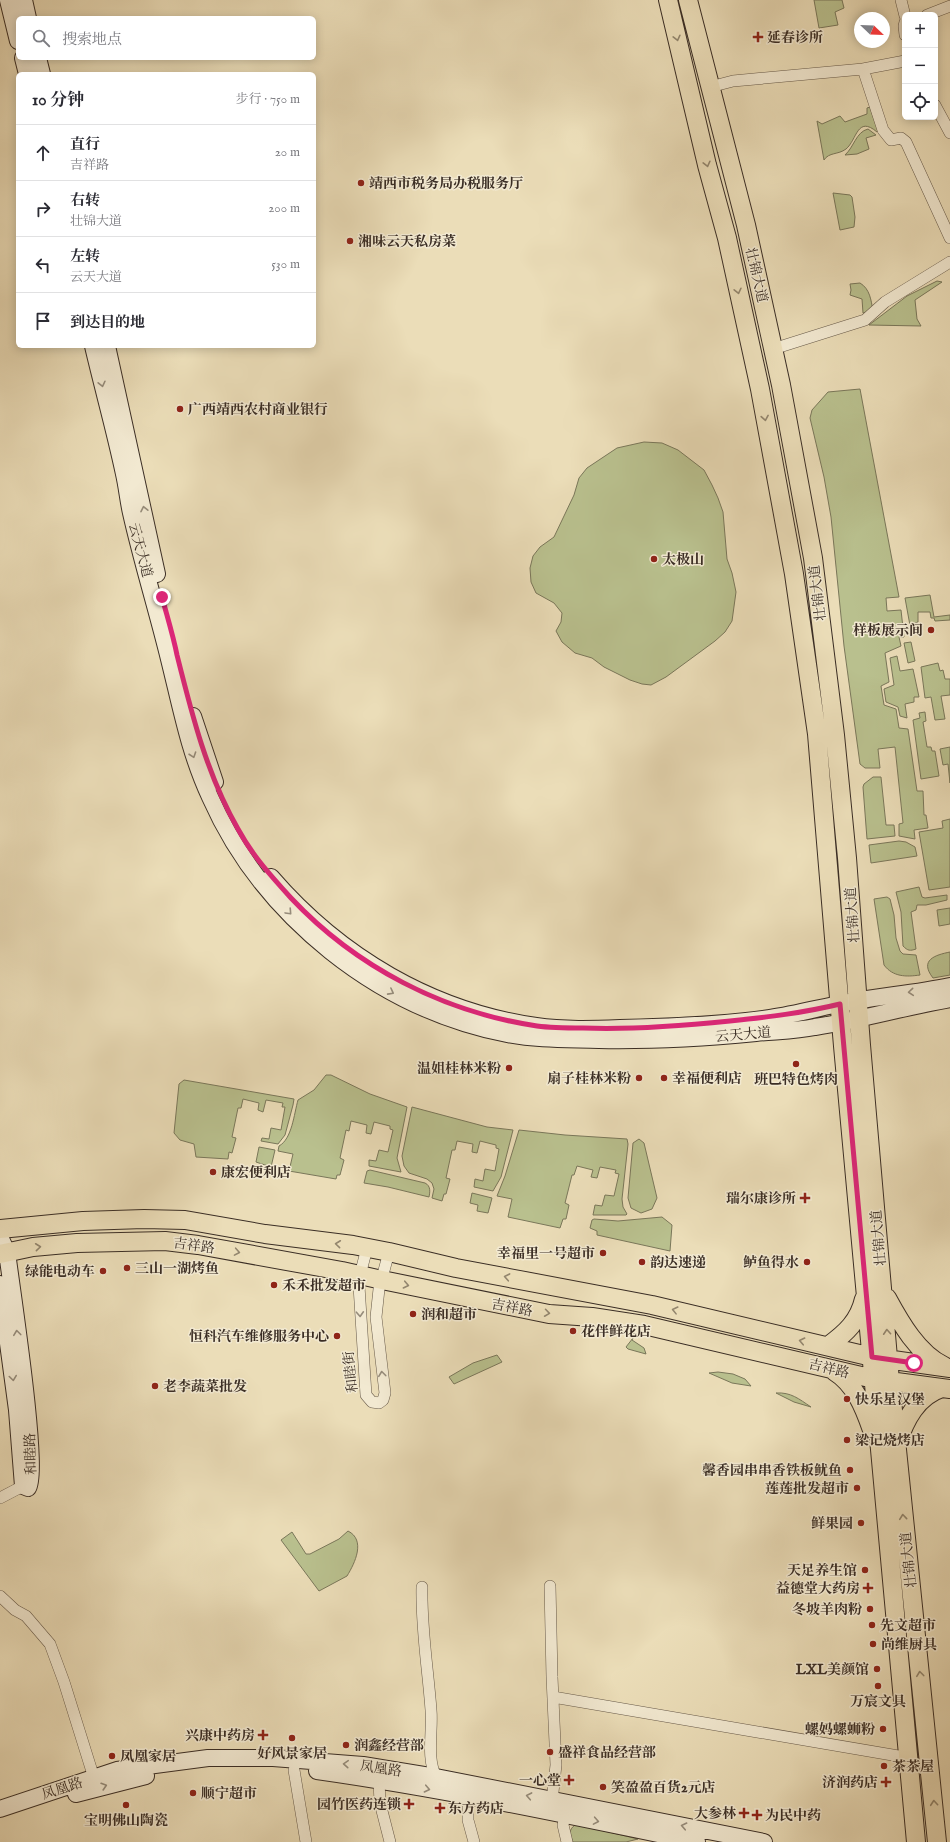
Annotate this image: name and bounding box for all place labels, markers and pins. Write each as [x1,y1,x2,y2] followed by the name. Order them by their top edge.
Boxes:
[767,29,823,47] place label: 延春诊所
[752,31,764,43] marker: 延春诊所
[369,175,523,193] place label: 靖西市税务局办税服务厅
[356,178,366,188] marker: 靖西市税务局办税服务厅
[358,233,456,251] place label: 湘味云天私房菜
[345,236,355,246] marker: 湘味云天私房菜
[188,401,328,419] place label: 广西靖西农村商业银行
[175,404,185,414] marker: 广西靖西农村商业银行
[662,551,704,569] place label: 太极山
[649,554,659,564] marker: 太极山
[853,622,923,640] place label: 样板展示间
[926,625,936,635] marker: 样板展示间
[791,1059,801,1069] marker: 班巴特色烤肉
[417,1060,502,1078] place label: 温姐桂林米粉
[504,1063,514,1073] marker: 温姐桂林米粉
[547,1070,632,1088] place label: 扇子桂林米粉
[672,1070,742,1088] place label: 幸福便利店
[754,1071,838,1089] place label: 班巴特色烤肉
[634,1073,644,1083] marker: 扇子桂林米粉
[659,1073,669,1083] marker: 幸福便利店
[221,1164,291,1182] place label: 康宏便利店
[208,1167,218,1177] marker: 康宏便利店
[726,1190,796,1208] place label: 瑞尔康诊所
[799,1192,811,1204] marker: 瑞尔康诊所
[497,1245,595,1263] place label: 幸福里一号超市
[598,1248,608,1258] marker: 幸福里一号超市
[650,1254,706,1272] place label: 韵达速递
[743,1254,799,1272] place label: 鲈鱼得水
[637,1257,647,1267] marker: 韵达速递
[802,1257,812,1267] marker: 鲈鱼得水
[135,1260,219,1278] place label: 三山一湖烤鱼
[25,1263,95,1281] place label: 绿能电动车
[122,1263,132,1273] marker: 三山一湖烤鱼
[98,1266,108,1276] marker: 绿能电动车
[282,1277,366,1295] place label: 禾禾批发超市
[269,1280,279,1290] marker: 禾禾批发超市
[421,1306,477,1324] place label: 润和超市
[408,1309,418,1319] marker: 润和超市
[581,1323,651,1341] place label: 花伴鲜花店
[568,1326,578,1336] marker: 花伴鲜花店
[189,1328,329,1346] place label: 恒科汽车维修服务中心
[332,1331,342,1341] marker: 恒科汽车维修服务中心
[163,1378,247,1396] place label: 老李蔬菜批发
[150,1381,160,1391] marker: 老李蔬菜批发
[855,1391,925,1409] place label: 快乐星汉堡
[842,1394,852,1404] marker: 快乐星汉堡
[855,1432,925,1450] place label: 梁记烧烤店
[842,1435,852,1445] marker: 梁记烧烤店
[702,1462,842,1480] place label: 馨香园串串香铁板鱿鱼
[845,1465,855,1475] marker: 馨香园串串香铁板鱿鱼
[765,1480,849,1498] place label: 莲莲批发超市
[852,1483,862,1493] marker: 莲莲批发超市
[811,1515,853,1533] place label: 鲜果园
[856,1518,866,1528] marker: 鲜果园
[787,1562,857,1580] place label: 天足养生馆
[860,1565,870,1575] marker: 天足养生馆
[776,1580,860,1598] place label: 益德堂大药房
[863,1583,873,1593] marker: 益德堂大药房
[792,1601,863,1619] place label: 冬坡羊肉粉
[865,1604,875,1614] marker: 冬坡羊肉粉
[880,1617,936,1635] place label: 先文超市
[867,1620,877,1630] marker: 先文超市
[881,1636,937,1654] place label: 尚维厨具
[868,1639,878,1649] marker: 尚维厨具
[796,1661,869,1679] place label: LXL美颜馆
[872,1664,882,1674] marker: LXL美颜馆
[873,1681,883,1691] marker: 万宸文具
[850,1693,906,1711] place label: 万宸文具
[805,1721,876,1739] place label: 螺妈螺蛳粉
[878,1724,888,1734] marker: 螺妈螺蛳粉
[185,1727,255,1745] place label: 兴康中药房
[258,1730,268,1740] marker: 兴康中药房
[287,1733,297,1743] marker: 好风景家居
[354,1737,424,1755] place label: 润鑫经营部
[341,1740,351,1750] marker: 润鑫经营部
[558,1744,656,1762] place label: 盛祥食品经营部
[257,1745,327,1763] place label: 好风景家居
[545,1747,555,1757] marker: 盛祥食品经营部
[120,1748,176,1766] place label: 凤凰家居
[107,1751,117,1761] marker: 凤凰家居
[892,1758,934,1776] place label: 茶茶屋
[879,1761,889,1771] marker: 茶茶屋
[519,1772,561,1790] place label: 一心堂
[822,1774,878,1792] place label: 济润药店
[564,1775,574,1785] marker: 一心堂
[881,1777,891,1787] marker: 济润药店
[611,1779,716,1797] place label: 笑盈盈百货2元店
[598,1782,608,1792] marker: 笑盈盈百货2元店
[201,1785,257,1803] place label: 顺宁超市
[188,1788,198,1798] marker: 顺宁超市
[317,1796,401,1814] place label: 园竹医药连锁
[404,1799,414,1809] marker: 园竹医药连锁
[121,1800,131,1810] marker: 宝明佛山陶瓷
[448,1800,504,1818] place label: 东方药店
[435,1803,445,1813] marker: 东方药店
[694,1805,736,1823] place label: 大参林
[765,1807,821,1825] place label: 为民中药
[739,1808,749,1818] marker: 大参林
[752,1810,762,1820] marker: 为民中药
[84,1812,168,1830] place label: 宝明佛山陶瓷

